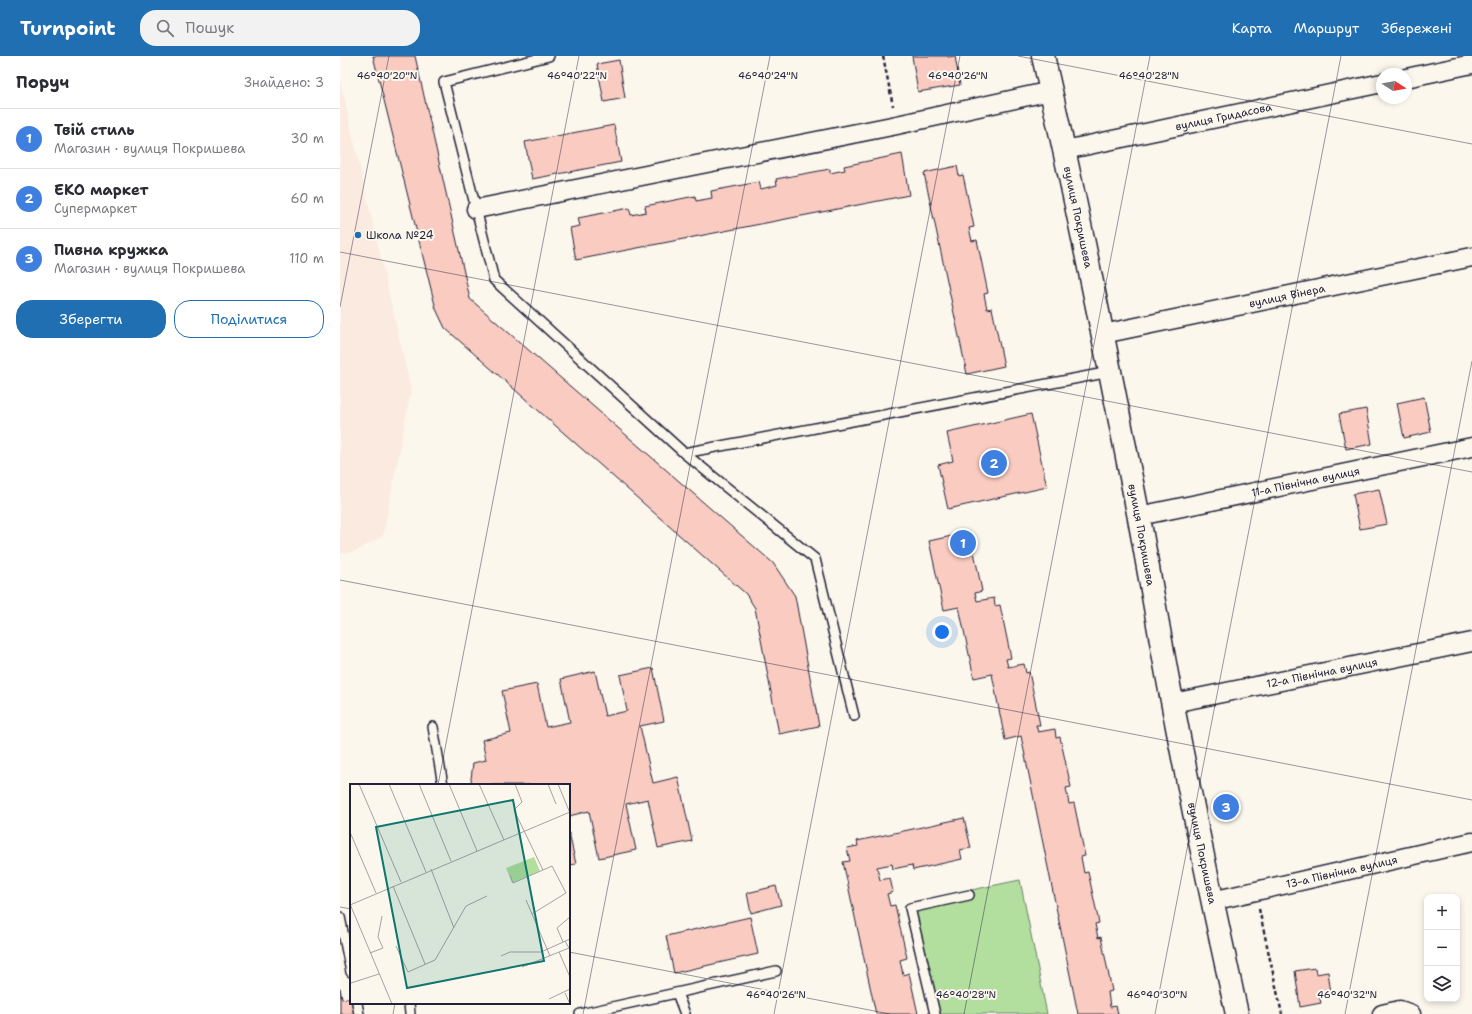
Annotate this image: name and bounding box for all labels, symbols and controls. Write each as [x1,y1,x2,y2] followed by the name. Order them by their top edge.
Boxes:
[140,10,420,46] search box
[20,16,116,41] text: Turnpoint
[154,17,176,39] icon: search
[186,18,234,38] text: Пошук
[1232,19,1272,37] text: Карта
[1294,19,1359,37] text: Маршрут
[1381,19,1452,37] text: Збережені
[1376,68,1412,104] north arrow
[357,69,417,82] text: 46°40'20"N
[547,69,607,82] text: 46°40'22"N
[738,69,798,82] text: 46°40'24"N
[928,69,988,82] text: 46°40'26"N
[1119,69,1179,82] text: 46°40'28"N
[16,71,69,93] text: Поруч
[244,74,324,91] text: Знайдено: 3
[1174,99,1273,134] street label: вулиця Гридасова
[54,120,135,140] text: Твій стиль
[26,130,32,147] text: 1
[290,130,324,147] text: 30 m
[54,140,245,157] text: Магазин · вулиця Покришева
[1060,165,1096,270] street label: вулиця Покришева
[54,180,149,200] text: ЕКО маркет
[24,190,34,207] text: 2
[291,190,324,207] text: 60 m
[54,200,137,217] text: Супермаркет
[366,228,434,243] place label: Школа №24
[353,230,363,240] marker: Школа №24
[54,240,168,260] text: Пивна кружка
[24,250,34,267] text: 3
[289,250,324,267] text: 110 m
[54,260,245,277] text: Магазин · вулиця Покришева
[1248,281,1327,311] street label: вулиця Вінера
[16,300,166,338] button: Зберегти
[174,300,324,338] button: Поділитися
[981,448,1007,478] pin: 2
[1250,463,1361,501] street label: 11-а Північна вулиця
[1124,483,1158,587] street label: вулиця Покришева
[950,528,976,558] pin: 1
[932,622,952,642] your location
[1265,654,1379,692] street label: 12-а Північна вулиця
[350,784,570,1004] inset map
[1213,792,1239,822] pin: 3
[1184,801,1220,906] street label: вулиця Покришева
[1285,852,1399,892] street label: 13-а Північна вулиця
[1424,894,1460,1002] map controls
[1424,894,1460,930] button: +
[1424,930,1460,966] button: −
[1424,966,1460,1002] button: layers
[746,988,806,1001] text: 46°40'26"N
[936,988,996,1001] text: 46°40'28"N
[1127,988,1187,1001] text: 46°40'30"N
[1317,988,1377,1001] text: 46°40'32"N

